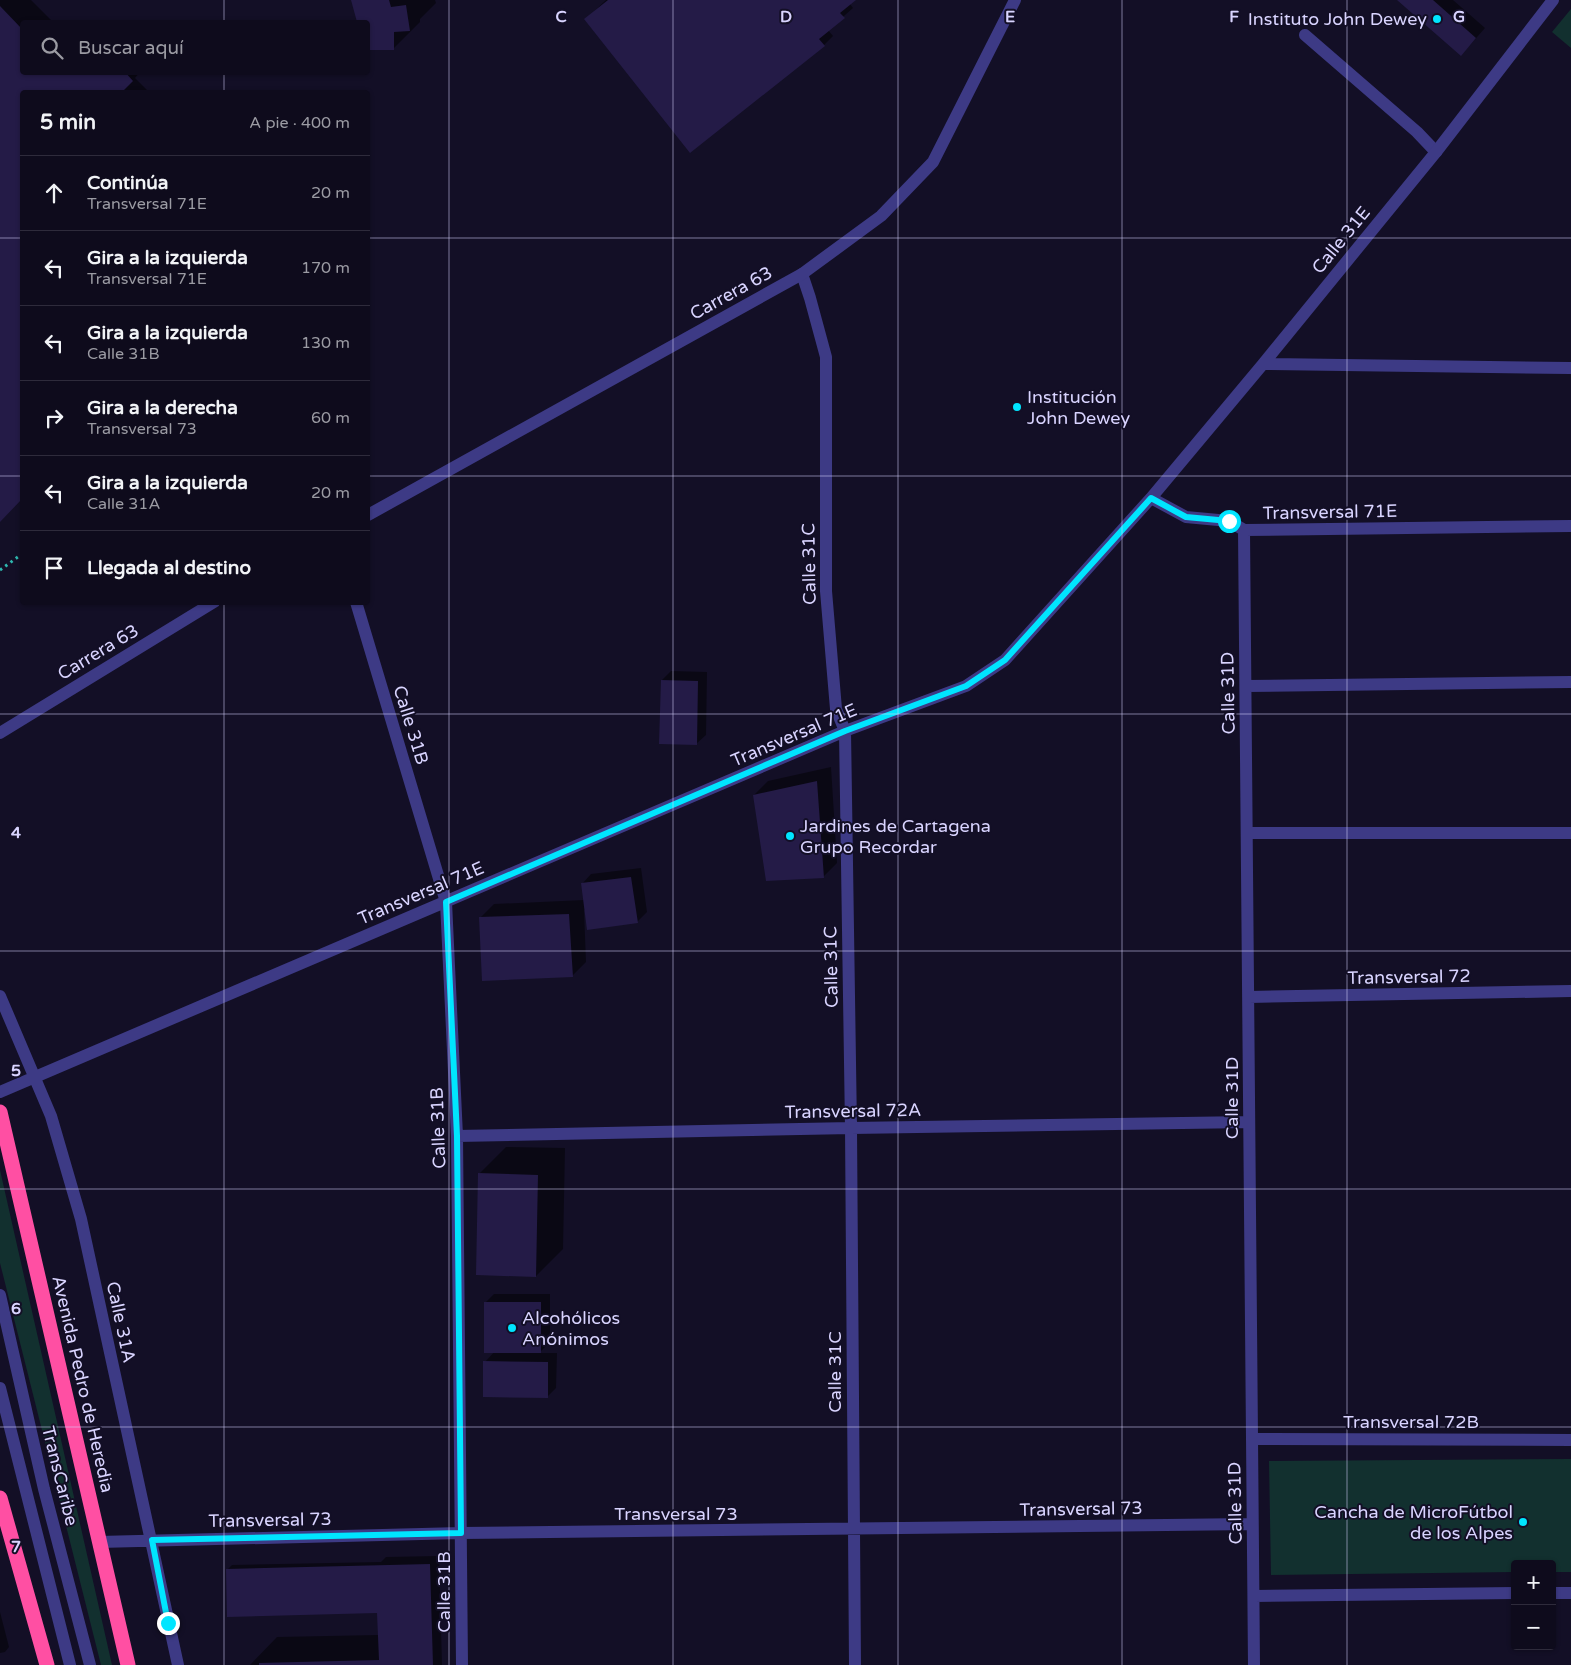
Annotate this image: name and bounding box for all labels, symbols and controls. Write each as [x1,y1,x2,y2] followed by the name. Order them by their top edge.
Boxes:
[555,7,567,27] text: C
[780,7,792,27] text: D
[1005,7,1015,27] text: E
[1229,7,1239,27] text: F
[1453,7,1465,27] text: G
[1248,8,1427,30] place label: Instituto John Dewey
[1431,13,1443,25] marker: Instituto John Dewey
[20,20,370,75] search box
[38,34,66,62] icon: search
[78,37,184,59] text: Buscar aquí
[40,110,96,135] text: 5 min
[249,113,350,133] text: A pie · 400 m
[87,172,169,194] text: Continúa
[40,179,68,207] icon: ahead
[311,183,350,203] text: 20 m
[87,194,207,214] text: Transversal 71E
[1307,202,1375,278] street label: Calle 31E
[87,247,248,269] text: Gira a la izquierda
[40,254,68,282] icon: left
[301,258,350,278] text: 170 m
[686,261,776,325] street label: Carrera 63
[87,269,207,289] text: Transversal 71E
[87,322,248,344] text: Gira a la izquierda
[40,329,68,357] icon: left
[301,333,350,353] text: 130 m
[87,344,159,364] text: Calle 31B
[1027,386,1130,429] place label: Institución John Dewey
[87,397,238,419] text: Gira a la derecha
[1011,401,1023,413] marker: Institución John Dewey
[40,404,68,432] icon: right
[311,408,350,428] text: 60 m
[87,419,197,439] text: Transversal 73
[87,472,248,494] text: Gira a la izquierda
[40,479,68,507] icon: left
[311,483,350,503] text: 20 m
[87,494,160,514] text: Calle 31A
[1262,500,1398,524] street label: Transversal 71E
[1218,510,1241,533] route start
[797,523,821,605] street label: Calle 31C
[40,554,68,582] icon: arrive
[87,557,251,579] text: Llegada al destino
[53,619,143,685] street label: Carrera 63
[1216,652,1240,734] street label: Calle 31D
[389,683,433,767] street label: Calle 31B
[728,699,860,771] street label: Transversal 71E
[800,815,991,858] place label: Jardines de Cartagena Grupo Recordar
[11,823,21,843] text: 4
[784,830,796,842] marker: Jardines de Cartagena Grupo Recordar
[355,857,487,929] street label: Transversal 71E
[819,926,843,1008] street label: Calle 31C
[1347,965,1471,989] street label: Transversal 72
[1221,1057,1243,1139] street label: Calle 31D
[11,1061,21,1081] text: 5
[426,1087,450,1169] street label: Calle 31B
[784,1099,922,1123] street label: Transversal 72A
[47,1273,119,1495] street label: Avenida Pedro de Heredia
[102,1279,140,1365] street label: Calle 31A
[11,1299,21,1319] text: 6
[522,1307,620,1350] place label: Alcohólicos Anónimos
[506,1322,518,1334] marker: Alcohólicos Anónimos
[824,1331,846,1413] street label: Calle 31C
[1343,1411,1479,1433] street label: Transversal 72B
[37,1424,83,1528] street label: TransCaribe
[1223,1462,1247,1544] street label: Calle 31D
[1019,1497,1143,1521] street label: Transversal 73
[1314,1501,1513,1544] place label: Cancha de MicroFútbol de los Alpes
[614,1503,738,1525] street label: Transversal 73
[208,1508,332,1532] street label: Transversal 73
[1517,1516,1529,1528] marker: Cancha de MicroFútbol de los Alpes
[11,1537,21,1557] text: 7
[433,1551,455,1633] street label: Calle 31B
[1511,1560,1556,1650] map controls
[1511,1560,1556,1605] button: +
[1511,1605,1556,1650] button: −
[157,1612,180,1635] route end

